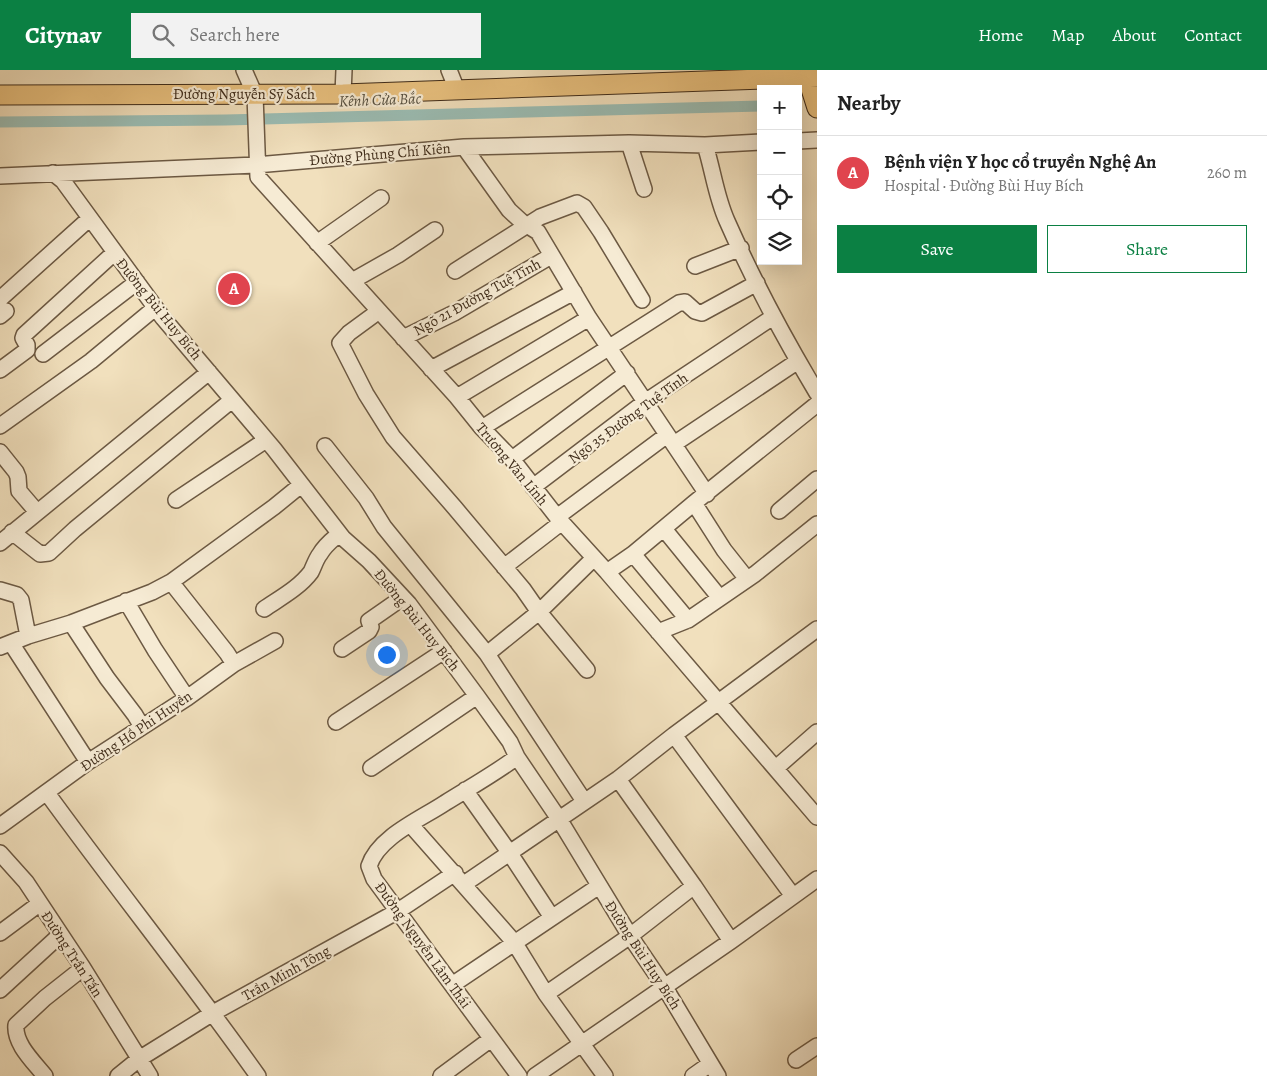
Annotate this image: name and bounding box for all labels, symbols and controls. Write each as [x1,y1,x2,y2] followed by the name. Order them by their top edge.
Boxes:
[131,13,481,58] search box
[25,19,101,51] text: Citynav
[149,21,177,49] icon: search
[189,22,280,48] text: Search here
[978,23,1023,47] text: Home
[1051,23,1084,47] text: Map
[1112,23,1156,47] text: About
[1184,23,1242,47] text: Contact
[173,84,315,104] street label: Đường Nguyễn Sỹ Sách
[757,85,802,265] map controls
[757,85,802,130] button: +
[339,88,422,112] water label: Kênh Cửa Bắc
[837,89,900,117] text: Nearby
[757,130,802,175] button: −
[309,138,451,170] street label: Đường Phùng Chí Kiên
[884,149,1156,175] text: Bệnh viện Y học cổ truyền Nghệ An
[848,162,858,184] text: A
[1207,162,1247,184] text: 260 m
[757,175,802,220] button: locate
[884,175,1084,197] text: Hospital · Đường Bùi Huy Bích
[757,220,802,265] button: layers
[837,225,1037,273] button: Save
[1047,225,1247,273] button: Share
[112,254,206,364] street label: Đường Bùi Huy Bích
[410,254,544,340] street label: Ngõ 21 Đường Tuệ Tĩnh
[218,270,250,308] pin: A
[564,368,692,468] street label: Ngõ 35 Đường Tuệ Tĩnh
[471,418,553,510] street label: Trương Văn Lĩnh
[370,565,464,675] street label: Đường Bùi Huy Bích
[374,642,400,668] your location
[76,686,196,776] street label: Đường Hồ Phi Huyền
[370,878,476,1012] street label: Đường Nguyễn Lâm Thái
[600,897,686,1013] street label: Đường Bùi Huy Bích
[36,907,108,1001] street label: Đường Trần Tấn
[238,940,334,1006] street label: Trần Minh Tông

